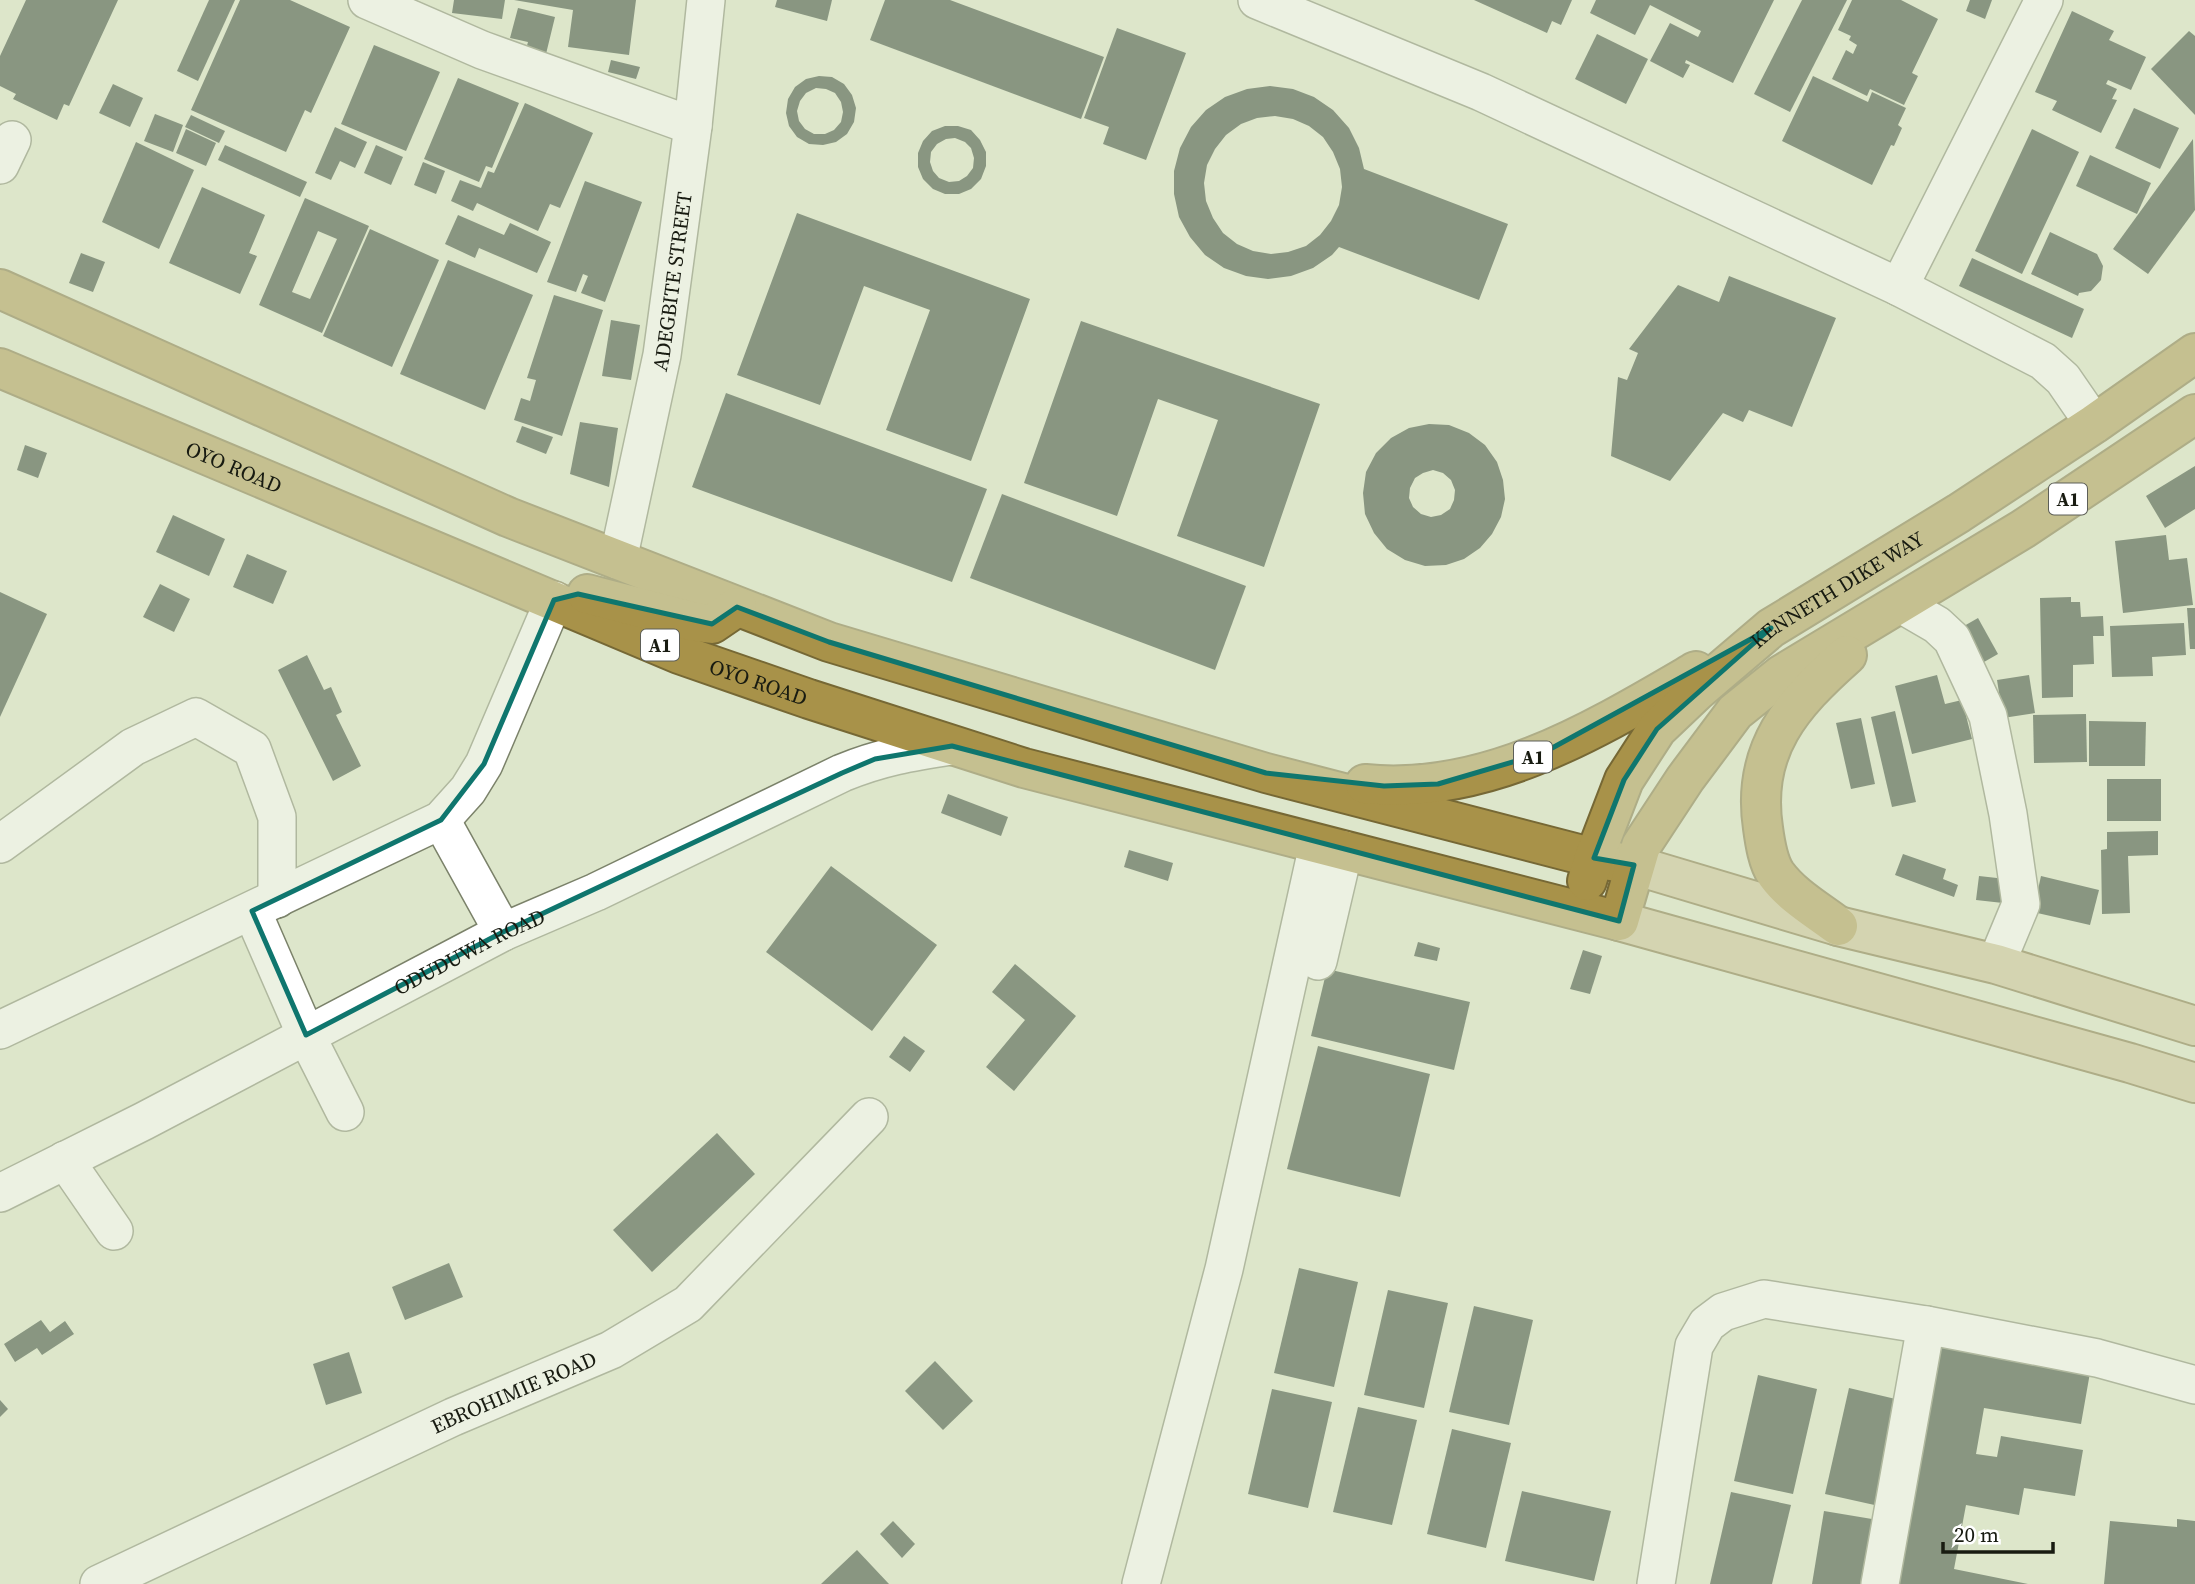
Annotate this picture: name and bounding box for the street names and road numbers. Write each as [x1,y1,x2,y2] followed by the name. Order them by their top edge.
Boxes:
[644,190,698,374] street label: ADEGBITE STREET
[181,433,287,500] street label: OYO ROAD
[2049,484,2087,514] road number: A1
[1743,523,1930,655] street label: KENNETH DIKE WAY
[641,630,679,660] road number: A1
[706,651,812,712] street label: OYO ROAD
[1514,742,1552,772] road number: A1
[389,901,549,1002] street label: ODUDUWA ROAD
[426,1343,601,1440] street label: EBROHIMIE ROAD

